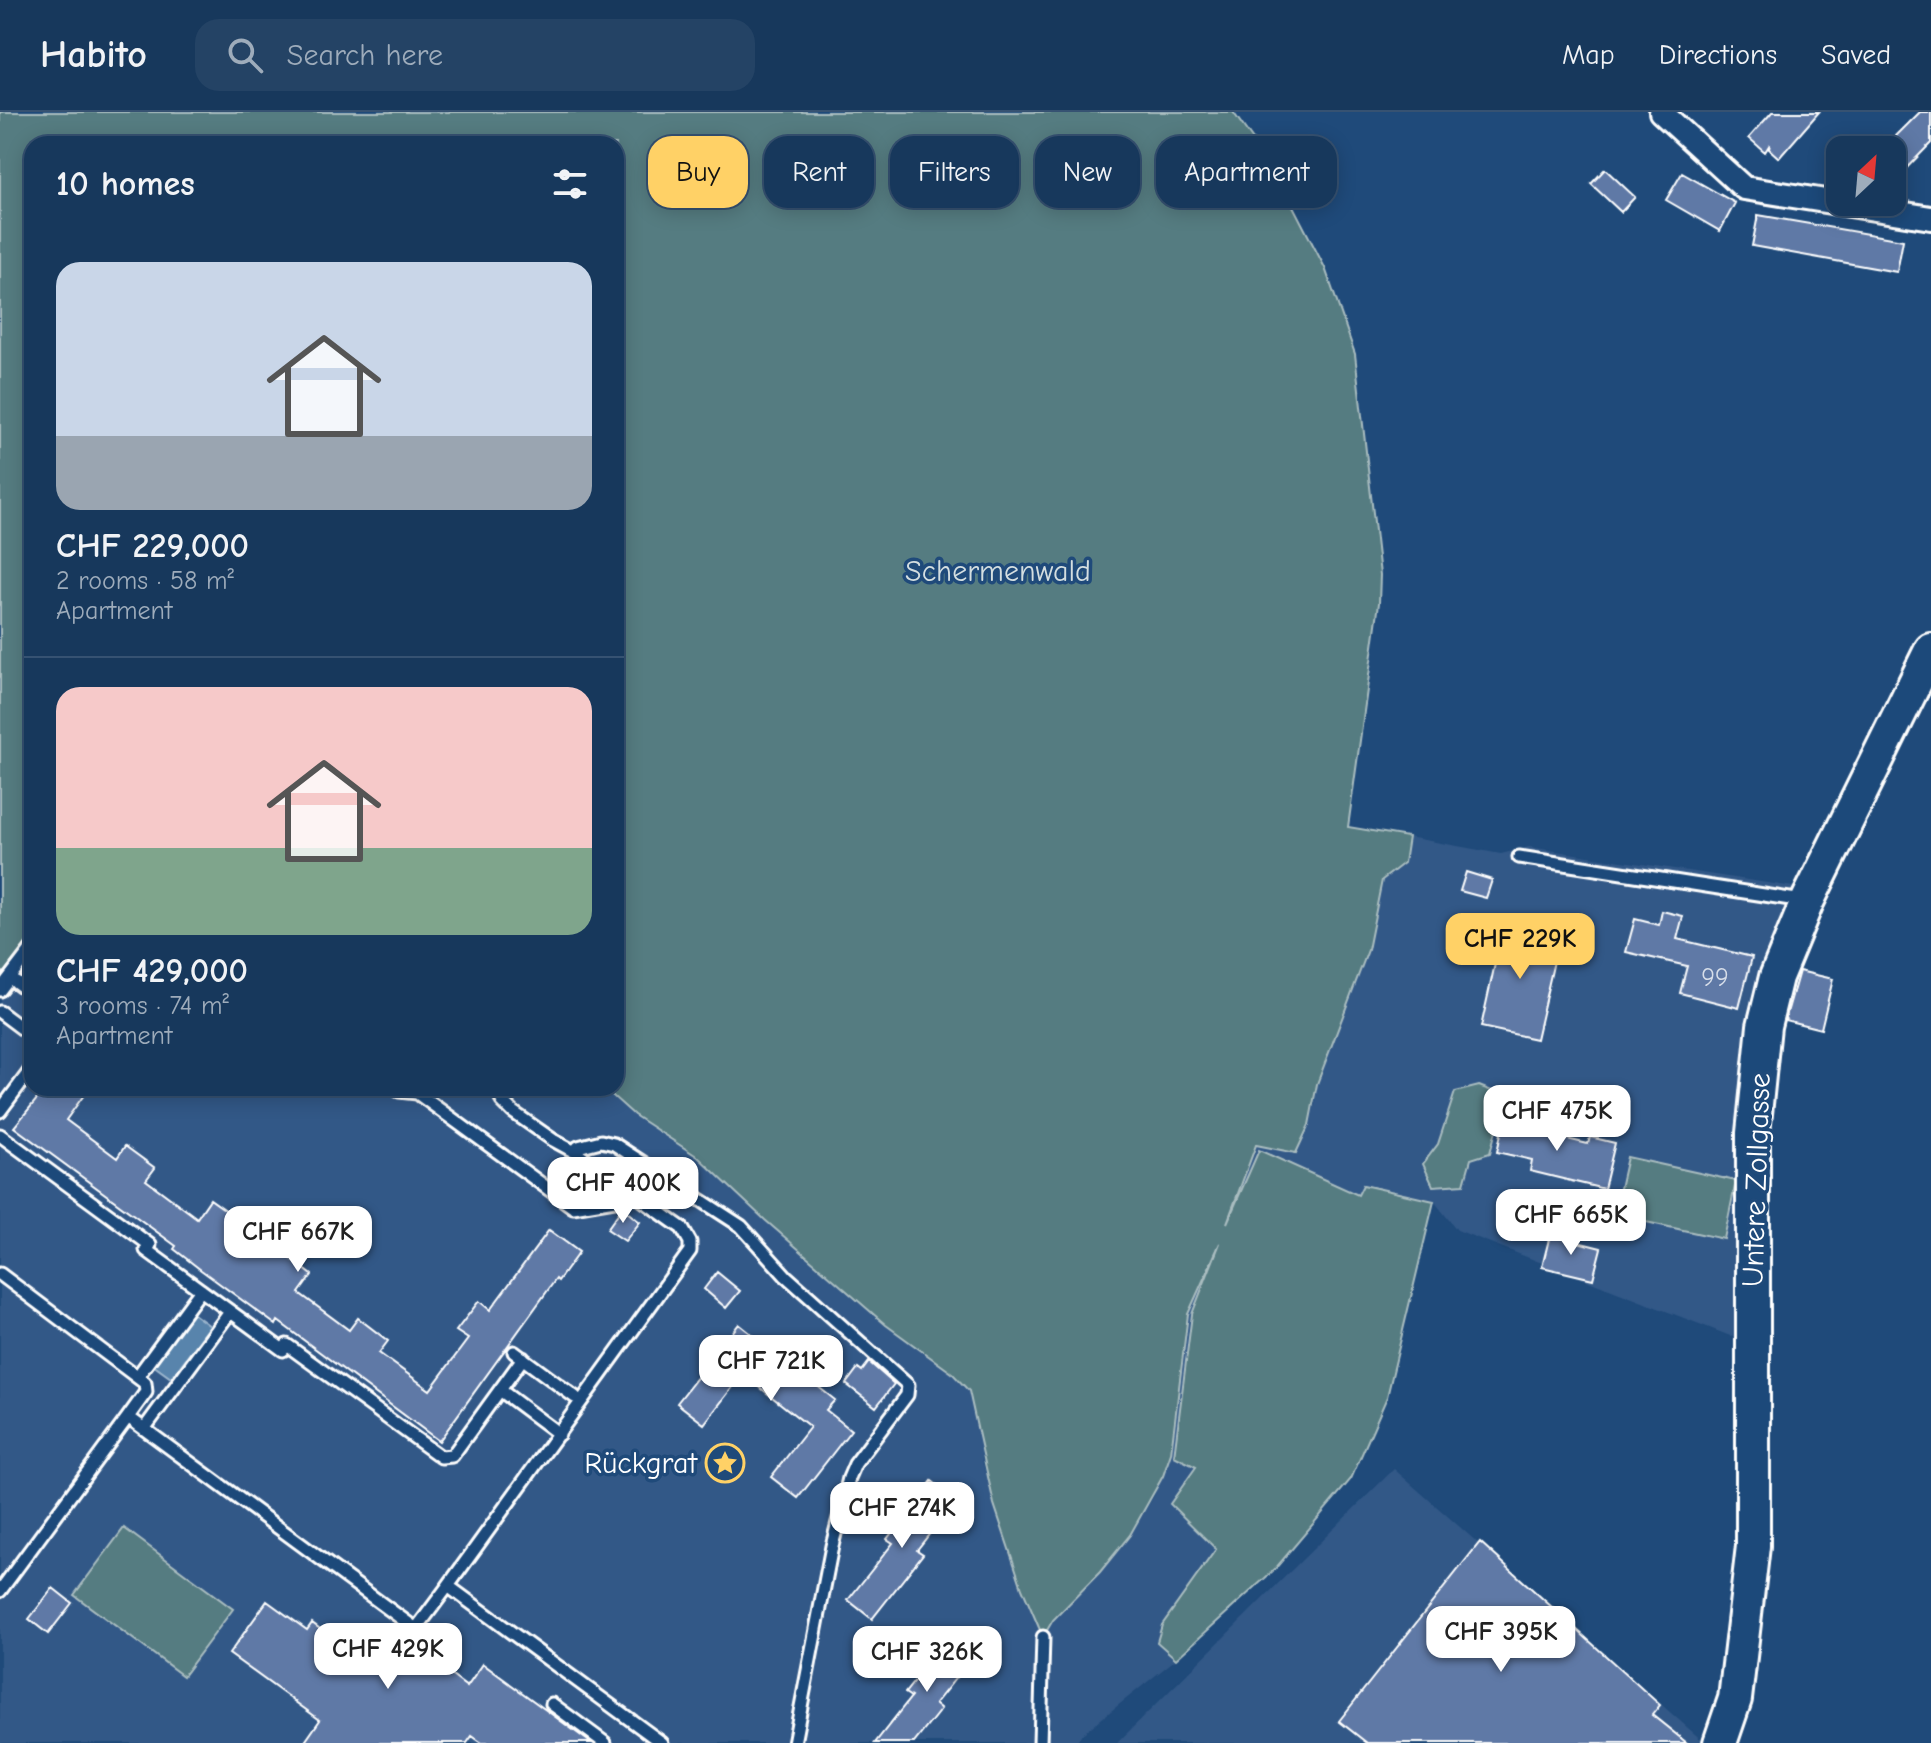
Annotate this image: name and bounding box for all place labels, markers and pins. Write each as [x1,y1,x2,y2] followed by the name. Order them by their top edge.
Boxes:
[1437,913,1603,981] pin: CHF 229K
[1474,1085,1640,1153] pin: CHF 475K
[540,1157,706,1225] pin: CHF 400K
[1488,1189,1654,1257] pin: CHF 665K
[215,1206,381,1274] pin: CHF 667K
[688,1335,854,1403] pin: CHF 721K
[704,1442,746,1484] place icon: Rückgrat
[584,1446,698,1481] place label: Rückgrat
[819,1482,985,1550] pin: CHF 274K
[1418,1606,1584,1674] pin: CHF 395K
[305,1623,471,1691] pin: CHF 429K
[844,1626,1010,1694] pin: CHF 326K

